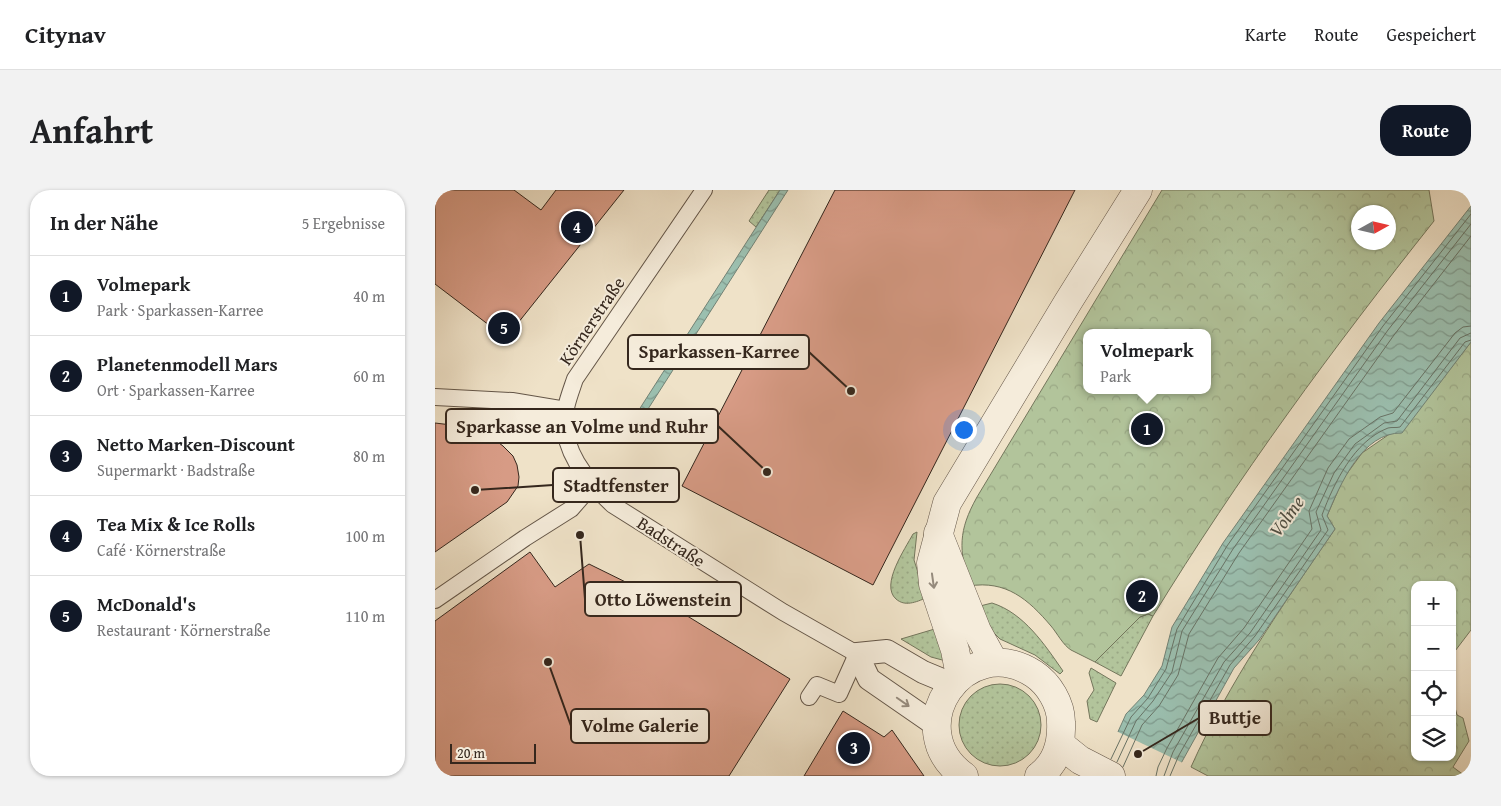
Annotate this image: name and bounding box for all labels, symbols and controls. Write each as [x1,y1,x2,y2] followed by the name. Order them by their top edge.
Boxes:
[25,17,106,52] text: Citynav
[1245,21,1286,48] text: Karte
[1314,21,1359,48] text: Route
[1387,21,1476,48] text: Gespeichert
[30,105,153,156] text: Anfahrt
[1380,105,1471,156] button: Route
[1351,205,1396,250] north arrow
[50,207,158,238] text: In der Nähe
[561,208,593,246] pin: 4
[302,211,385,235] text: 5 Ergebnisse
[97,270,190,298] text: Volmepark
[552,271,631,370] street label: Körnerstraße
[62,284,70,308] text: 1
[353,284,385,308] text: 40 m
[97,298,264,322] text: Park · Sparkassen-Karree
[488,309,520,347] pin: 5
[1083,329,1211,394] popup
[628,335,809,369] callout: Sparkassen-Karree
[1100,336,1194,364] text: Volmepark
[638,337,800,365] text: Sparkassen-Karree
[97,350,278,378] text: Planetenmodell Mars
[62,364,70,388] text: 2
[353,364,385,388] text: 60 m
[1100,364,1131,388] text: Park
[97,378,255,402] text: Ort · Sparkassen-Karree
[446,409,718,443] callout: Sparkasse an Volme und Ruhr
[1131,410,1163,448] pin: 1
[456,412,708,440] text: Sparkasse an Volme und Ruhr
[951,417,977,443] your location
[97,430,295,458] text: Netto Marken-Discount
[62,444,70,468] text: 3
[353,444,385,468] text: 80 m
[97,458,255,482] text: Supermarkt · Badstraße
[553,468,679,502] callout: Stadtfenster
[563,471,669,499] text: Stadtfenster
[1261,489,1311,542] water label: Volme
[632,509,711,574] street label: Badstraße
[97,510,255,538] text: Tea Mix & Ice Rolls
[62,524,70,548] text: 4
[345,524,385,548] text: 100 m
[97,538,226,562] text: Café · Körnerstraße
[928,573,938,589] one-way arrow
[1126,577,1158,615] pin: 2
[1411,581,1456,761] map controls
[1411,581,1456,626] button: +
[585,582,741,616] callout: Otto Löwenstein
[595,585,732,613] text: Otto Löwenstein
[97,590,196,618] text: McDonald's
[62,604,70,628] text: 5
[345,604,385,628] text: 110 m
[97,618,270,642] text: Restaurant · Körnerstraße
[1411,626,1456,671] button: −
[1411,671,1456,716] button: locate
[896,697,910,707] one-way arrow
[1199,701,1271,735] callout: Buttje
[1209,703,1261,731] text: Buttje
[571,709,709,743] callout: Volme Galerie
[581,711,699,739] text: Volme Galerie
[1411,716,1456,761] button: layers
[838,729,870,767] pin: 3
[450,741,536,764] scale bar
[457,743,485,763] text: 20 m

